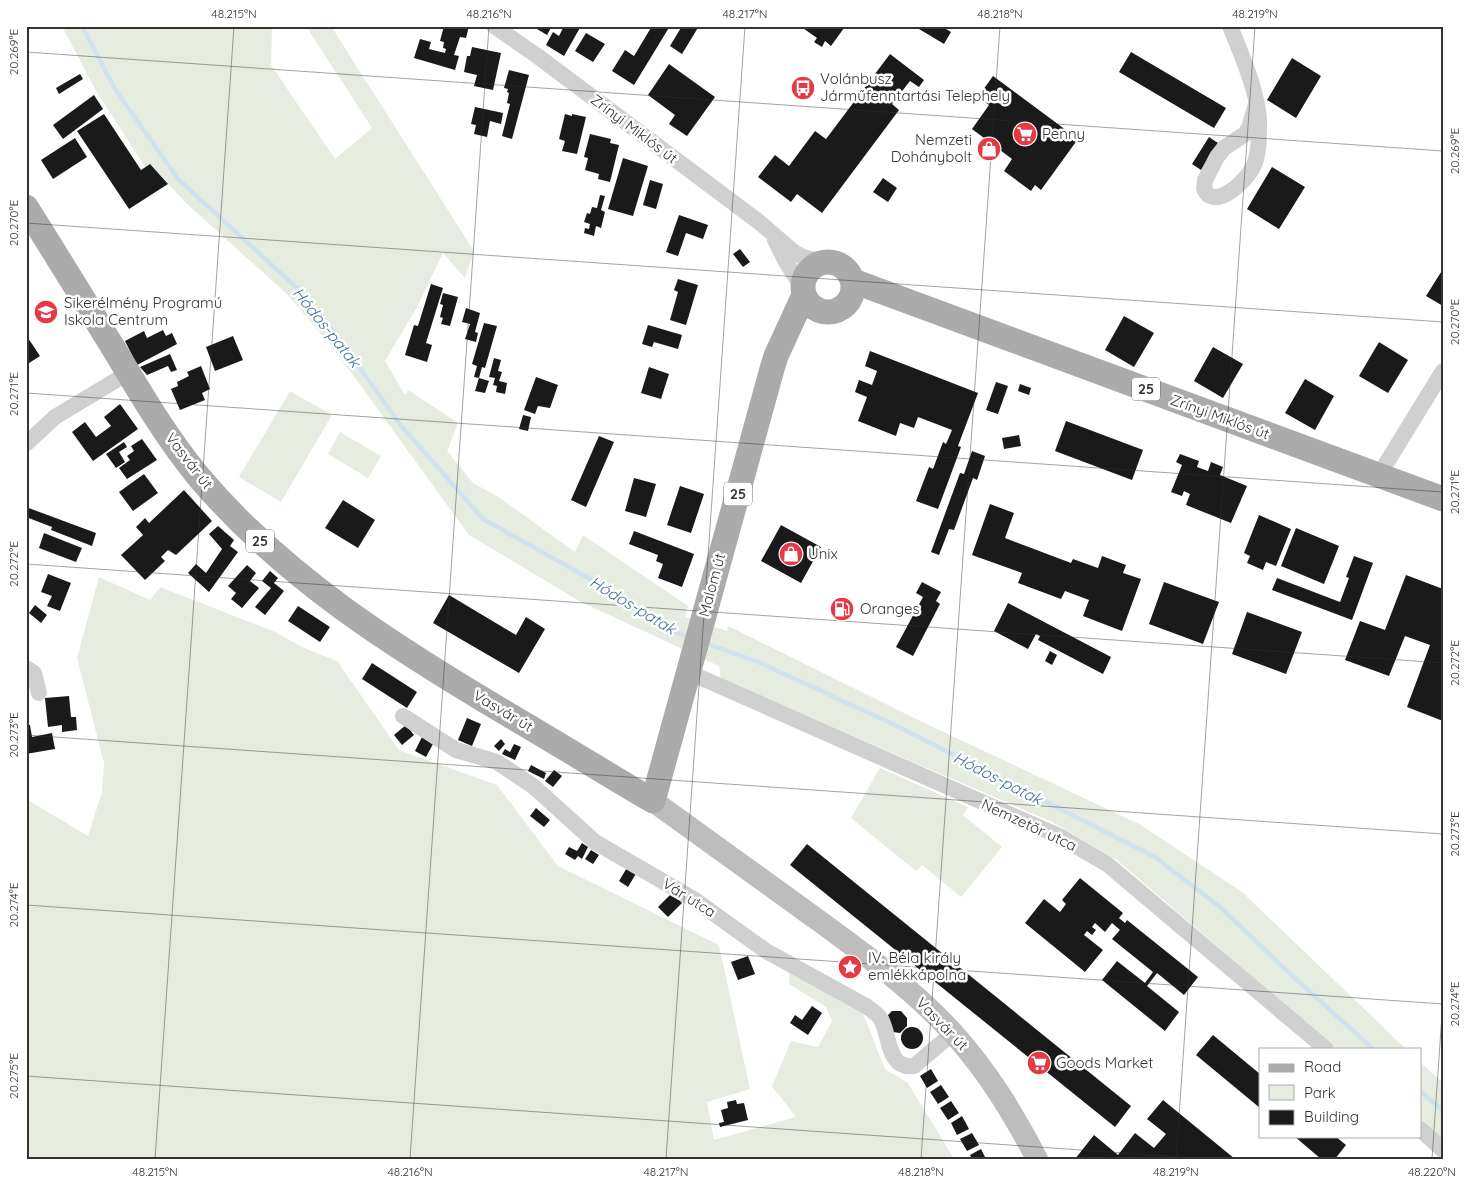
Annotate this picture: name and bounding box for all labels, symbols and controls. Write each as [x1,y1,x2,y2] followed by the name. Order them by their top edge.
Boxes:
[211,6,257,21] text: 48.215°N
[466,6,512,21] text: 48.216°N
[723,6,767,21] text: 48.217°N
[977,6,1023,21] text: 48.218°N
[1232,6,1278,21] text: 48.219°N
[6,29,21,75] text: 20.269°E
[820,69,1010,105] place label: Volánbusz Járműfenntartási Telephely
[790,75,816,101] bus stop icon: Volánbusz Járműfenntartási Telephely
[587,90,682,167] street label: Zrínyi Miklós út
[1012,121,1038,147] supermarket icon: Penny
[1042,124,1085,143] place label: Penny
[1447,128,1462,174] text: 20.269°E
[891,130,972,166] place label: Nemzeti Dohánybolt
[976,136,1002,162] shop icon: Nemzeti Dohánybolt
[6,200,21,246] text: 20.270°E
[289,283,366,372] water label: Hódos-patak
[64,293,222,329] place label: Sikerélmény Programú Iskola Centrum
[33,299,59,325] school or university icon: Sikerélmény Programú Iskola Centrum
[1447,299,1462,345] text: 20.270°E
[6,372,21,416] text: 20.271°E
[1132,378,1160,400] road number: 25
[1168,390,1272,443] street label: Zrínyi Miklós út
[161,429,217,493] street label: Vasvár út
[1447,470,1462,514] text: 20.271°E
[724,482,752,506] road number: 25
[246,530,274,552] road number: 25
[6,541,21,587] text: 20.272°E
[778,541,804,567] shop icon: Unix
[808,544,838,563] place label: Unix
[694,551,729,619] street label: Malom út
[586,571,681,639] water label: Hódos-patak
[829,596,855,622] fuel station icon: Oranges
[860,599,919,618] place label: Oranges
[1447,640,1462,686] text: 20.272°E
[470,685,537,736] street label: Vasvár út
[6,712,21,758] text: 20.273°E
[950,747,1047,810] water label: Hódos-patak
[979,794,1080,855] street label: Nemzetőr utca
[1447,811,1462,857] text: 20.273°E
[659,874,719,921] street label: Vár utca
[6,882,21,928] text: 20.274°E
[868,948,966,984] place label: IV. Béla király emlékkápolna
[837,954,863,980] place icon: IV. Béla király emlékkápolna
[1447,981,1462,1027] text: 20.274°E
[912,993,972,1054] street label: Vasvár út
[1259,1048,1422,1138] legend
[1026,1050,1052,1076] supermarket icon: Goods Market
[6,1053,21,1099] text: 20.275°E
[1056,1053,1153,1072] place label: Goods Market
[1304,1057,1341,1076] text: Road
[1304,1083,1336,1102] text: Park
[1304,1107,1359,1126] text: Building
[132,1164,178,1179] text: 48.215°N
[387,1164,433,1179] text: 48.216°N
[644,1164,688,1179] text: 48.217°N
[898,1164,944,1179] text: 48.218°N
[1153,1164,1199,1179] text: 48.219°N
[1408,1164,1456,1179] text: 48.220°N

